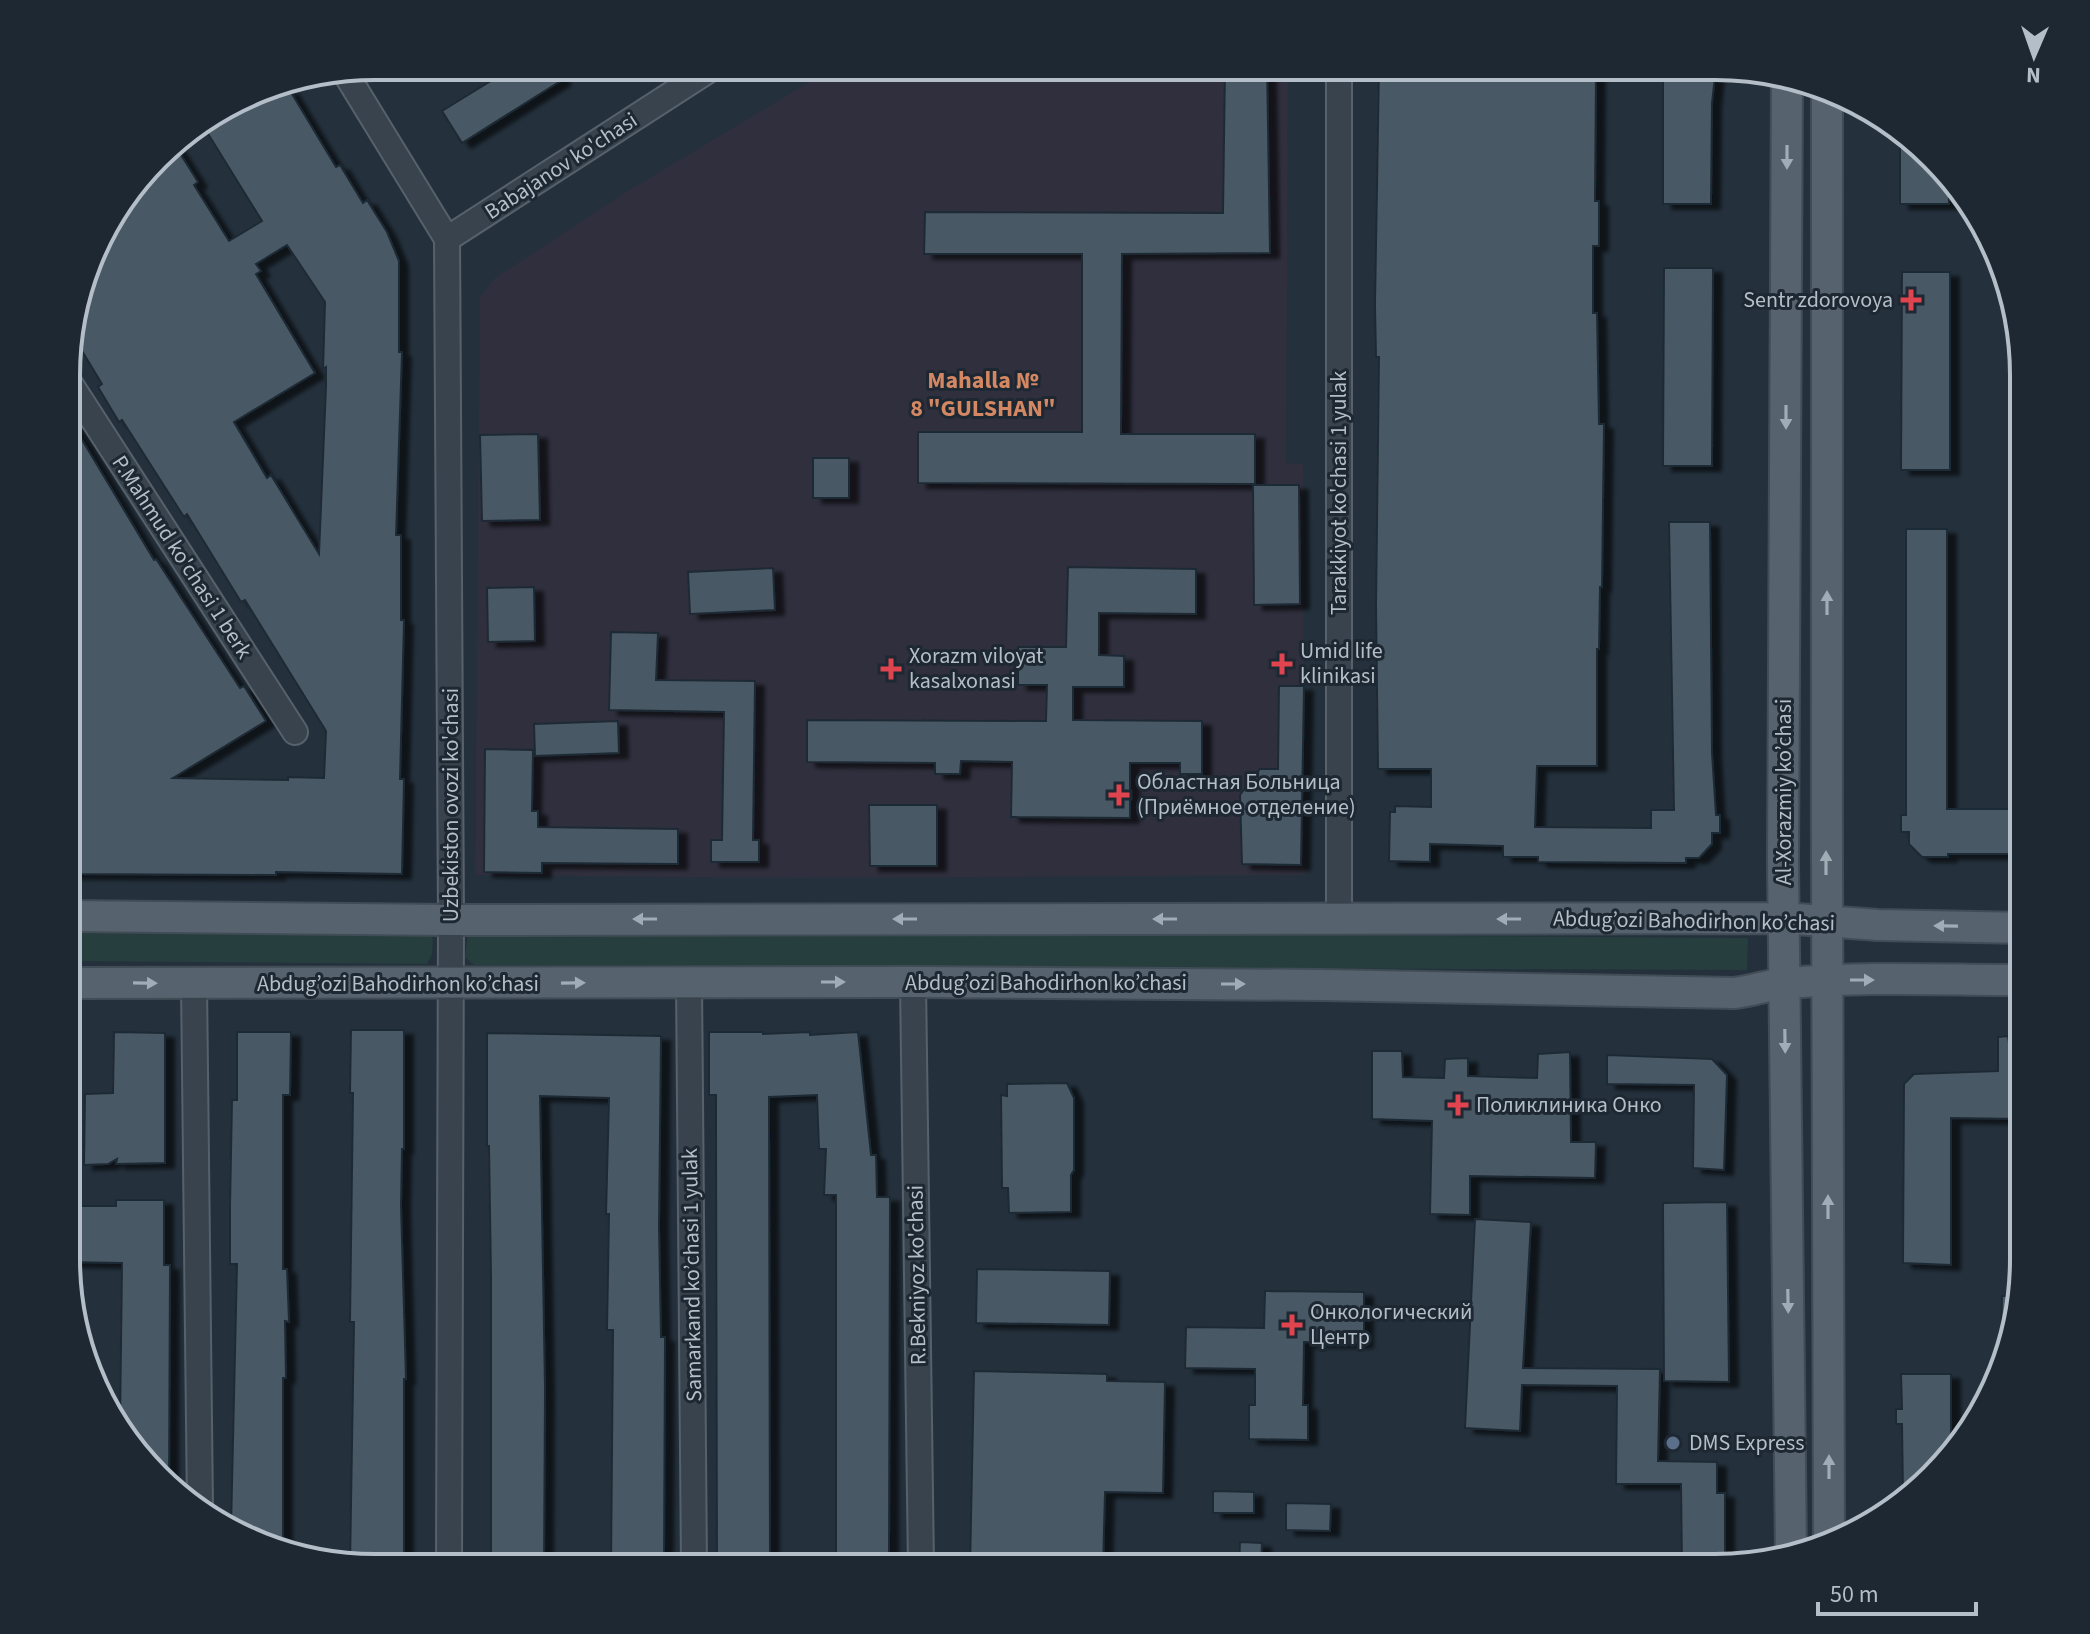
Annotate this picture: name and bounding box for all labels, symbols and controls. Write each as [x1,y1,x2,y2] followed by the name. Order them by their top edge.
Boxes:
[1994,16,2074,96] north arrow
[2025,59,2041,91] text: N
[478,105,644,227] street label: Babajanov ko'chasi
[1781,145,1793,170] one-way arrow
[1743,284,1893,316] place label: Sentr zdorovoya
[1900,289,1922,311] marker: Sentr zdorovoya
[910,363,1056,426] district label: Mahalla № 8 "GULSHAN"
[1323,371,1355,615] street label: Tarakkiyot ko'chasi 1 yulak
[1780,405,1792,430] one-way arrow
[104,449,260,665] street label: P.Mahmud ko'chasi 1 berk
[1821,590,1833,615] one-way arrow
[1300,635,1383,692] place label: Umid life klinikasi
[909,640,1044,697] place label: Xorazm viloyat kasalxonasi
[1271,653,1293,675] marker: Umid life klinikasi
[880,658,902,680] marker: Xorazm viloyat kasalxonasi
[435,688,467,922] street label: Uzbekiston ovozi ko'chasi
[1768,699,1800,885] street label: Al-Xorazmiy ko’chasi
[1137,766,1356,823] place label: Областная Больница (Приёмное отделение)
[1108,784,1130,806] marker: Областная Больница (Приёмное отделение)
[1820,850,1832,875] one-way arrow
[1553,903,1835,939] street label: Abdug’ozi Bahodirhon ko’chasi
[632,913,657,925] one-way arrow
[892,913,917,925] one-way arrow
[1152,913,1177,925] one-way arrow
[1496,913,1521,925] one-way arrow
[1933,920,1958,933] one-way arrow
[905,967,1187,999] street label: Abdug’ozi Bahodirhon ko’chasi
[257,968,539,1000] street label: Abdug’ozi Bahodirhon ko’chasi
[1850,974,1875,986] one-way arrow
[821,976,846,988] one-way arrow
[133,977,158,990] one-way arrow
[561,977,586,989] one-way arrow
[1221,978,1246,990] one-way arrow
[1779,1029,1791,1054] one-way arrow
[1476,1089,1662,1121] place label: Поликлиника Онко
[1447,1094,1469,1116] marker: Поликлиника Онко
[674,1148,710,1402] street label: Samarkand ko’chasi 1 yulak
[899,1185,935,1365] street label: R.Bekniyoz ko'chasi
[1822,1194,1834,1219] one-way arrow
[1782,1289,1794,1314] one-way arrow
[1310,1296,1472,1353] place label: Онкологический Центр
[1281,1314,1303,1336] marker: Онкологический Центр
[1689,1427,1804,1459] place label: DMS Express
[1664,1434,1682,1452] marker: DMS Express
[1822,1454,1835,1479] one-way arrow
[1818,1566,1976,1616] scale bar
[1830,1577,1879,1612] text: 50 m

